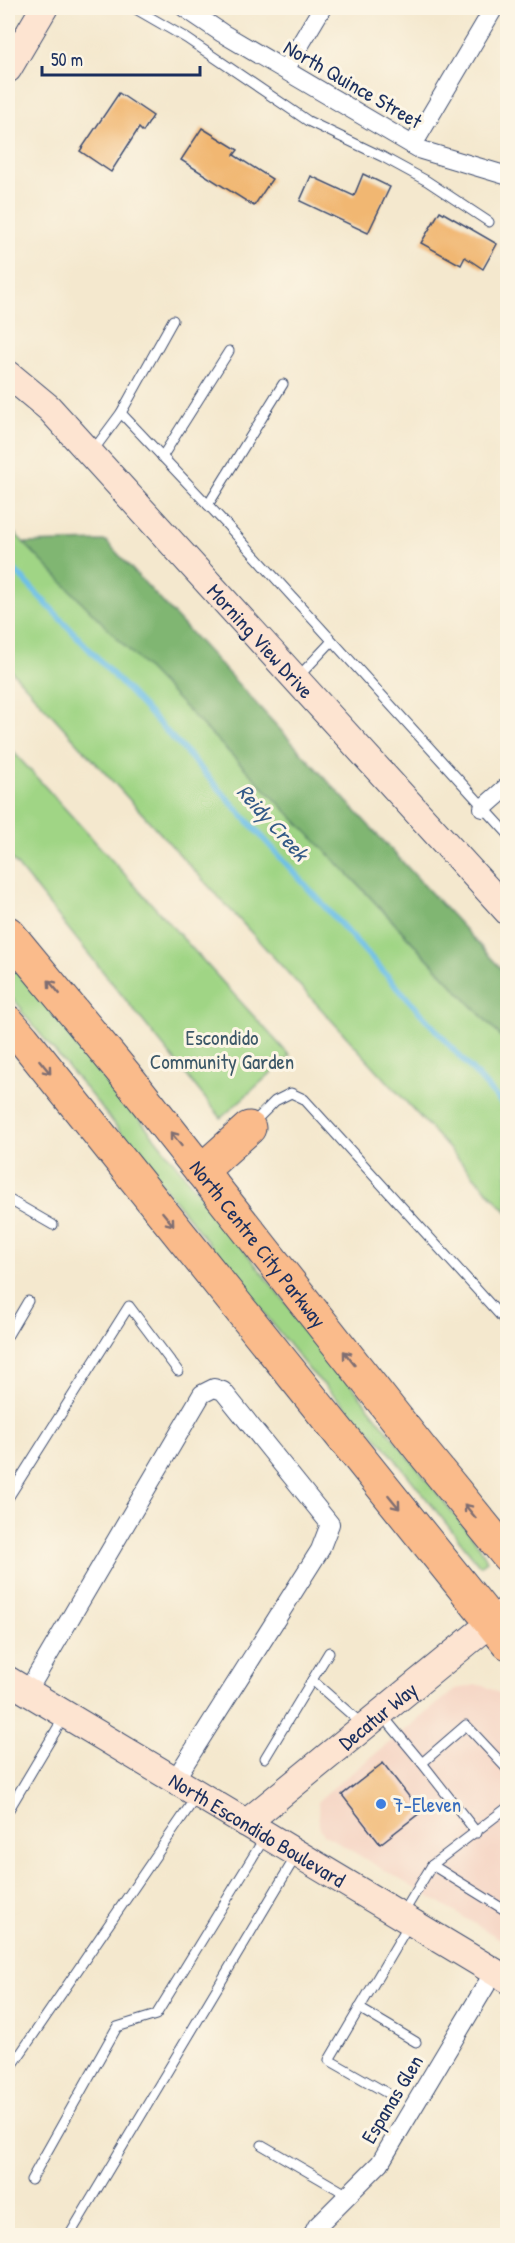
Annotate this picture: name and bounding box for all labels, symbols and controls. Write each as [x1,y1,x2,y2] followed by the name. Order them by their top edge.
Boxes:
[279,33,428,136] street label: North Quince Street
[42,39,200,77] scale bar
[51,47,83,72] text: 50 m
[201,577,321,704] street label: Morning View Drive
[230,777,317,868] water label: Reidy Creek
[47,980,61,995] one-way arrow
[150,1023,294,1076] park label: Escondido Community Garden
[39,1059,52,1075] one-way arrow
[170,1132,183,1148] one-way arrow
[183,1154,334,1333] street label: North Centre City Parkway
[161,1211,174,1227] one-way arrow
[342,1351,355,1367] one-way arrow
[387,1494,400,1510] one-way arrow
[464,1503,477,1519] one-way arrow
[332,1675,423,1756] street label: Decatur Way
[164,1766,351,1894] street label: North Escondido Boulevard
[393,1790,461,1819] place label: 7-Eleven
[374,1797,388,1811] marker: 7-Eleven
[354,2049,430,2149] street label: Espanas Glen

